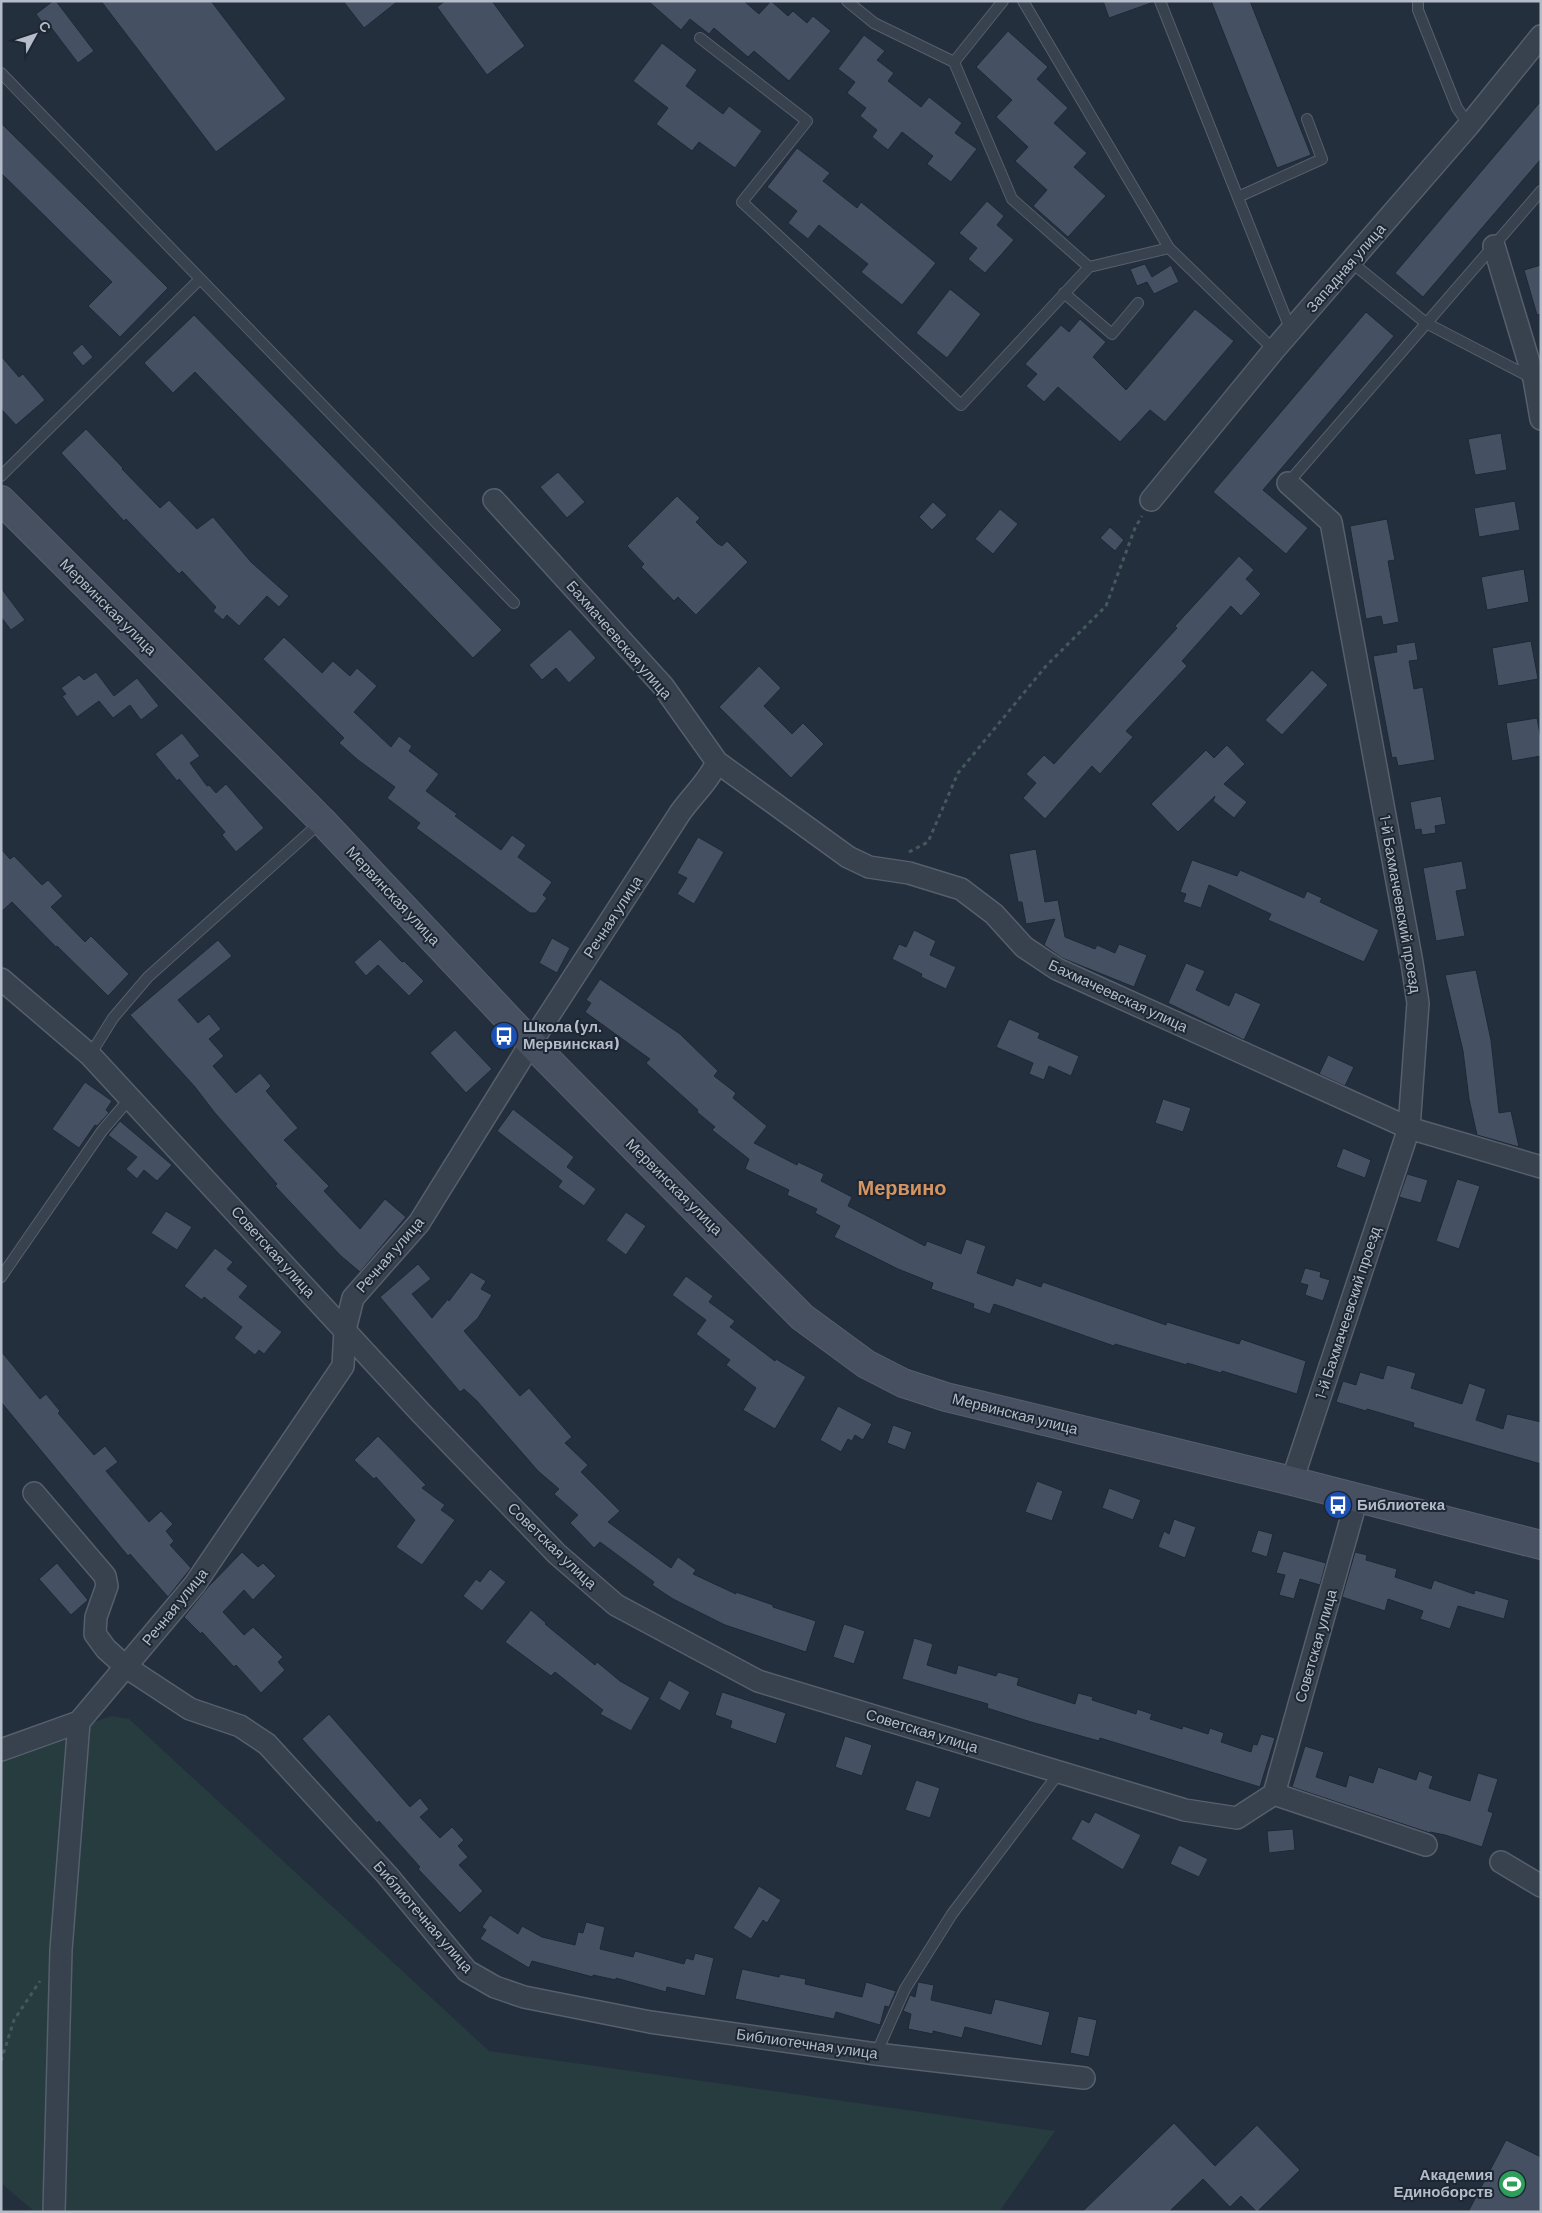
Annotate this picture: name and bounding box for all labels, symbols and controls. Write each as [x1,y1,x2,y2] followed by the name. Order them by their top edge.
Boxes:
[10,10,60,60] north arrow
[36,17,55,36] text: С
[1302,219,1389,315] street label: Западная улица
[57,554,161,659] street label: Мервинская улица
[563,576,677,703] street label: Бахмачеевская улица
[1376,813,1426,995] street label: 1-й Бахмачеевский проезд
[343,842,445,949] street label: Мервинская улица
[579,872,646,961] street label: Речная улица
[1046,955,1191,1036] street label: Бахмачеевская улица
[523,1017,619,1052] place label: Школа (ул. Мервинская)
[489,1021,519,1051] bus stop icon: Школа (ул. Мервинская)
[623,1134,727,1239] street label: Мервинская улица
[858,1175,946,1199] district label: Мервино
[228,1202,320,1301] street label: Советская улица
[352,1212,427,1296] street label: Речная улица
[1311,1224,1384,1401] street label: 1-й Бахмачеевский проезд
[950,1389,1081,1438] street label: Мервинская улица
[1323,1490,1353,1520] bus stop icon: Библиотека
[1357,1495,1446,1513] place label: Библиотека
[504,1498,601,1593] street label: Советская улица
[138,1564,211,1649] street label: Речная улица
[1290,1587,1340,1704] street label: Советская улица
[864,1704,981,1756] street label: Советская улица
[370,1857,478,1977] street label: Библиотечная улица
[735,2024,880,2062] street label: Библиотечная улица
[1394,2165,1493,2200] place label: Академия Единоборств
[1497,2169,1527,2199] sports icon: Академия Единоборств

